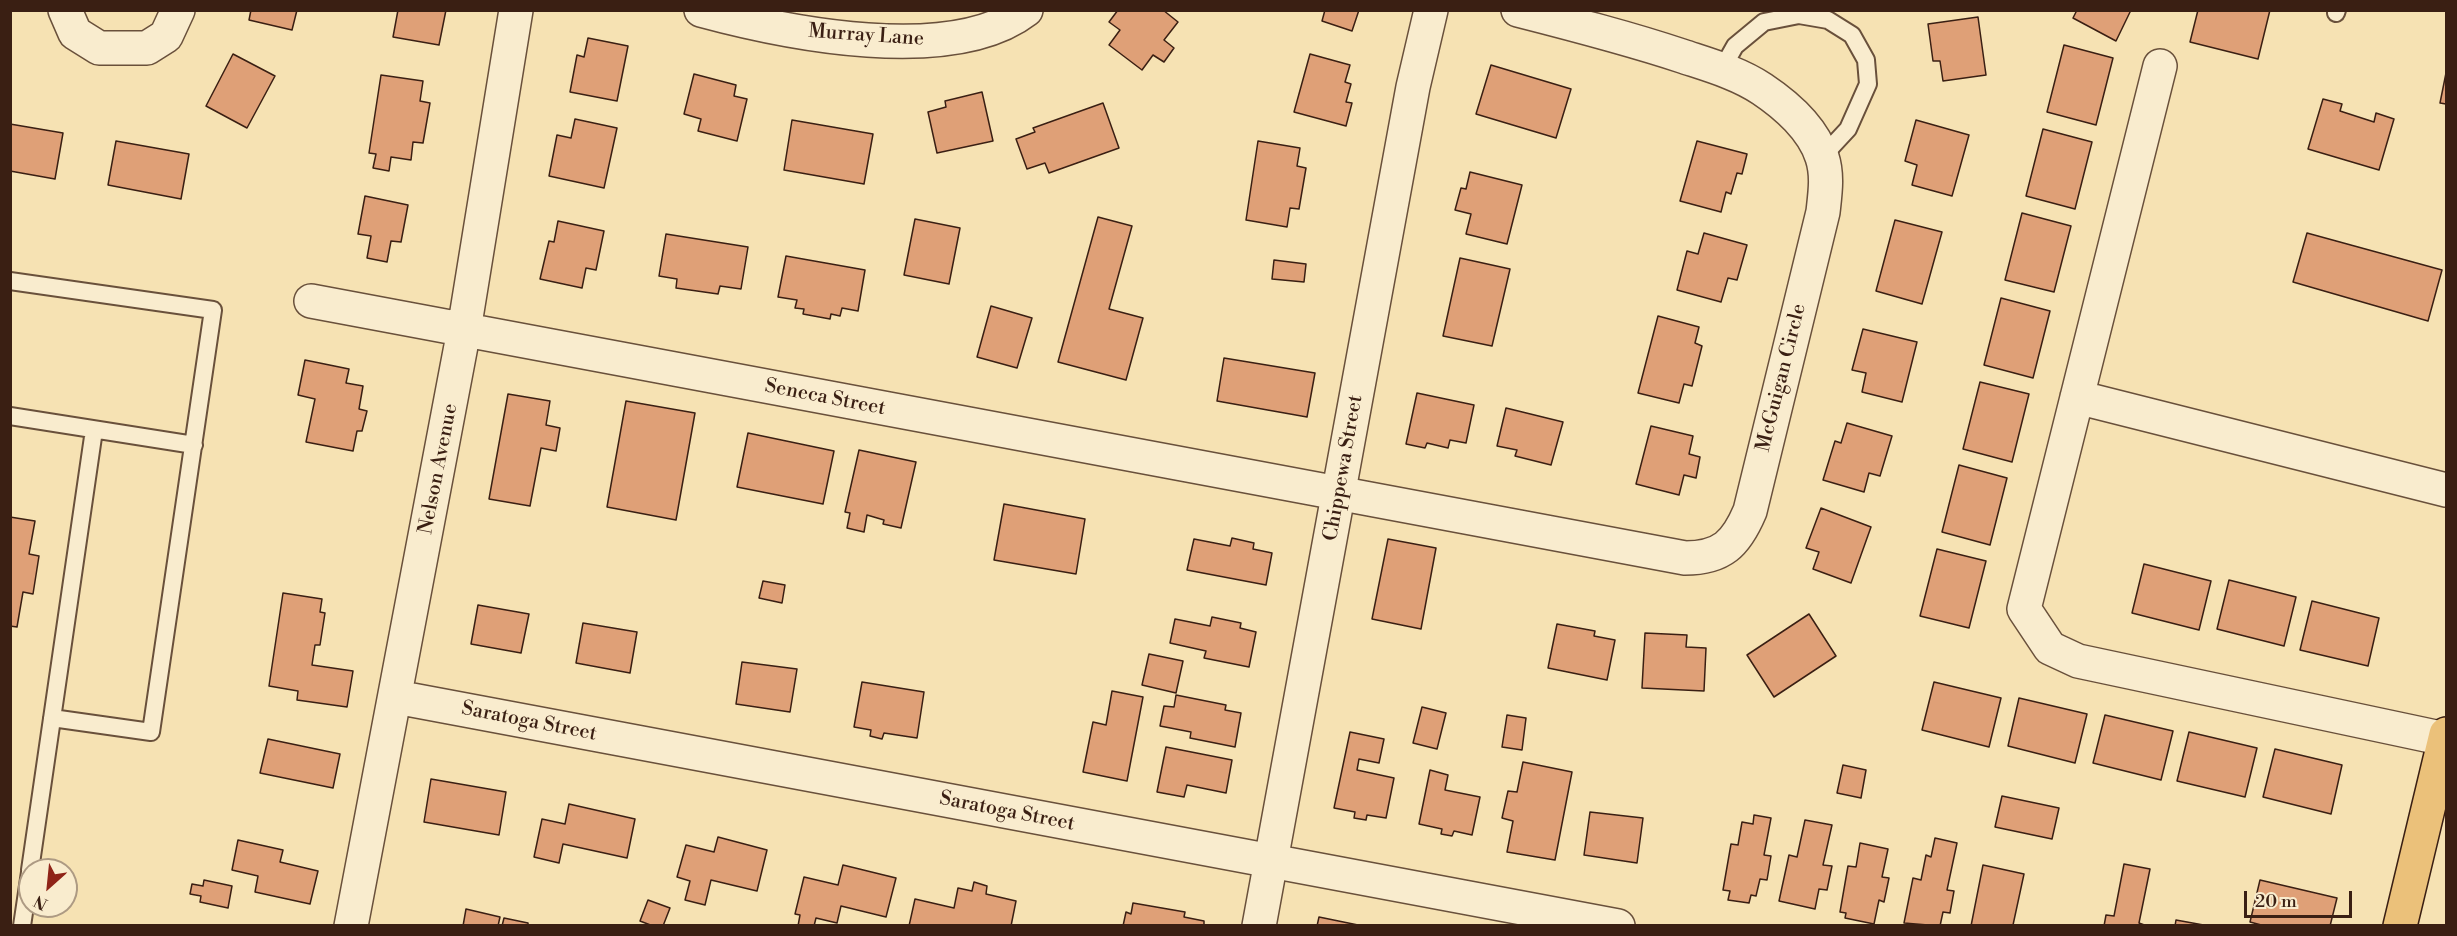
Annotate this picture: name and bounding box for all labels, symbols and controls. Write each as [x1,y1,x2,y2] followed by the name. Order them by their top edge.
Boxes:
[807,20,925,52] street label: Murray Lane
[1752,301,1812,455] street label: McGuigan Circle
[763,375,887,421] street label: Seneca Street
[1319,393,1369,543] street label: Chippewa Street
[415,402,463,536] street label: Nelson Avenue
[459,697,599,747] street label: Saratoga Street
[937,787,1077,837] street label: Saratoga Street
[18,858,78,918] north arrow
[2247,879,2355,917] scale bar
[31,890,51,914] text: N
[2255,890,2297,913] text: 20 m

